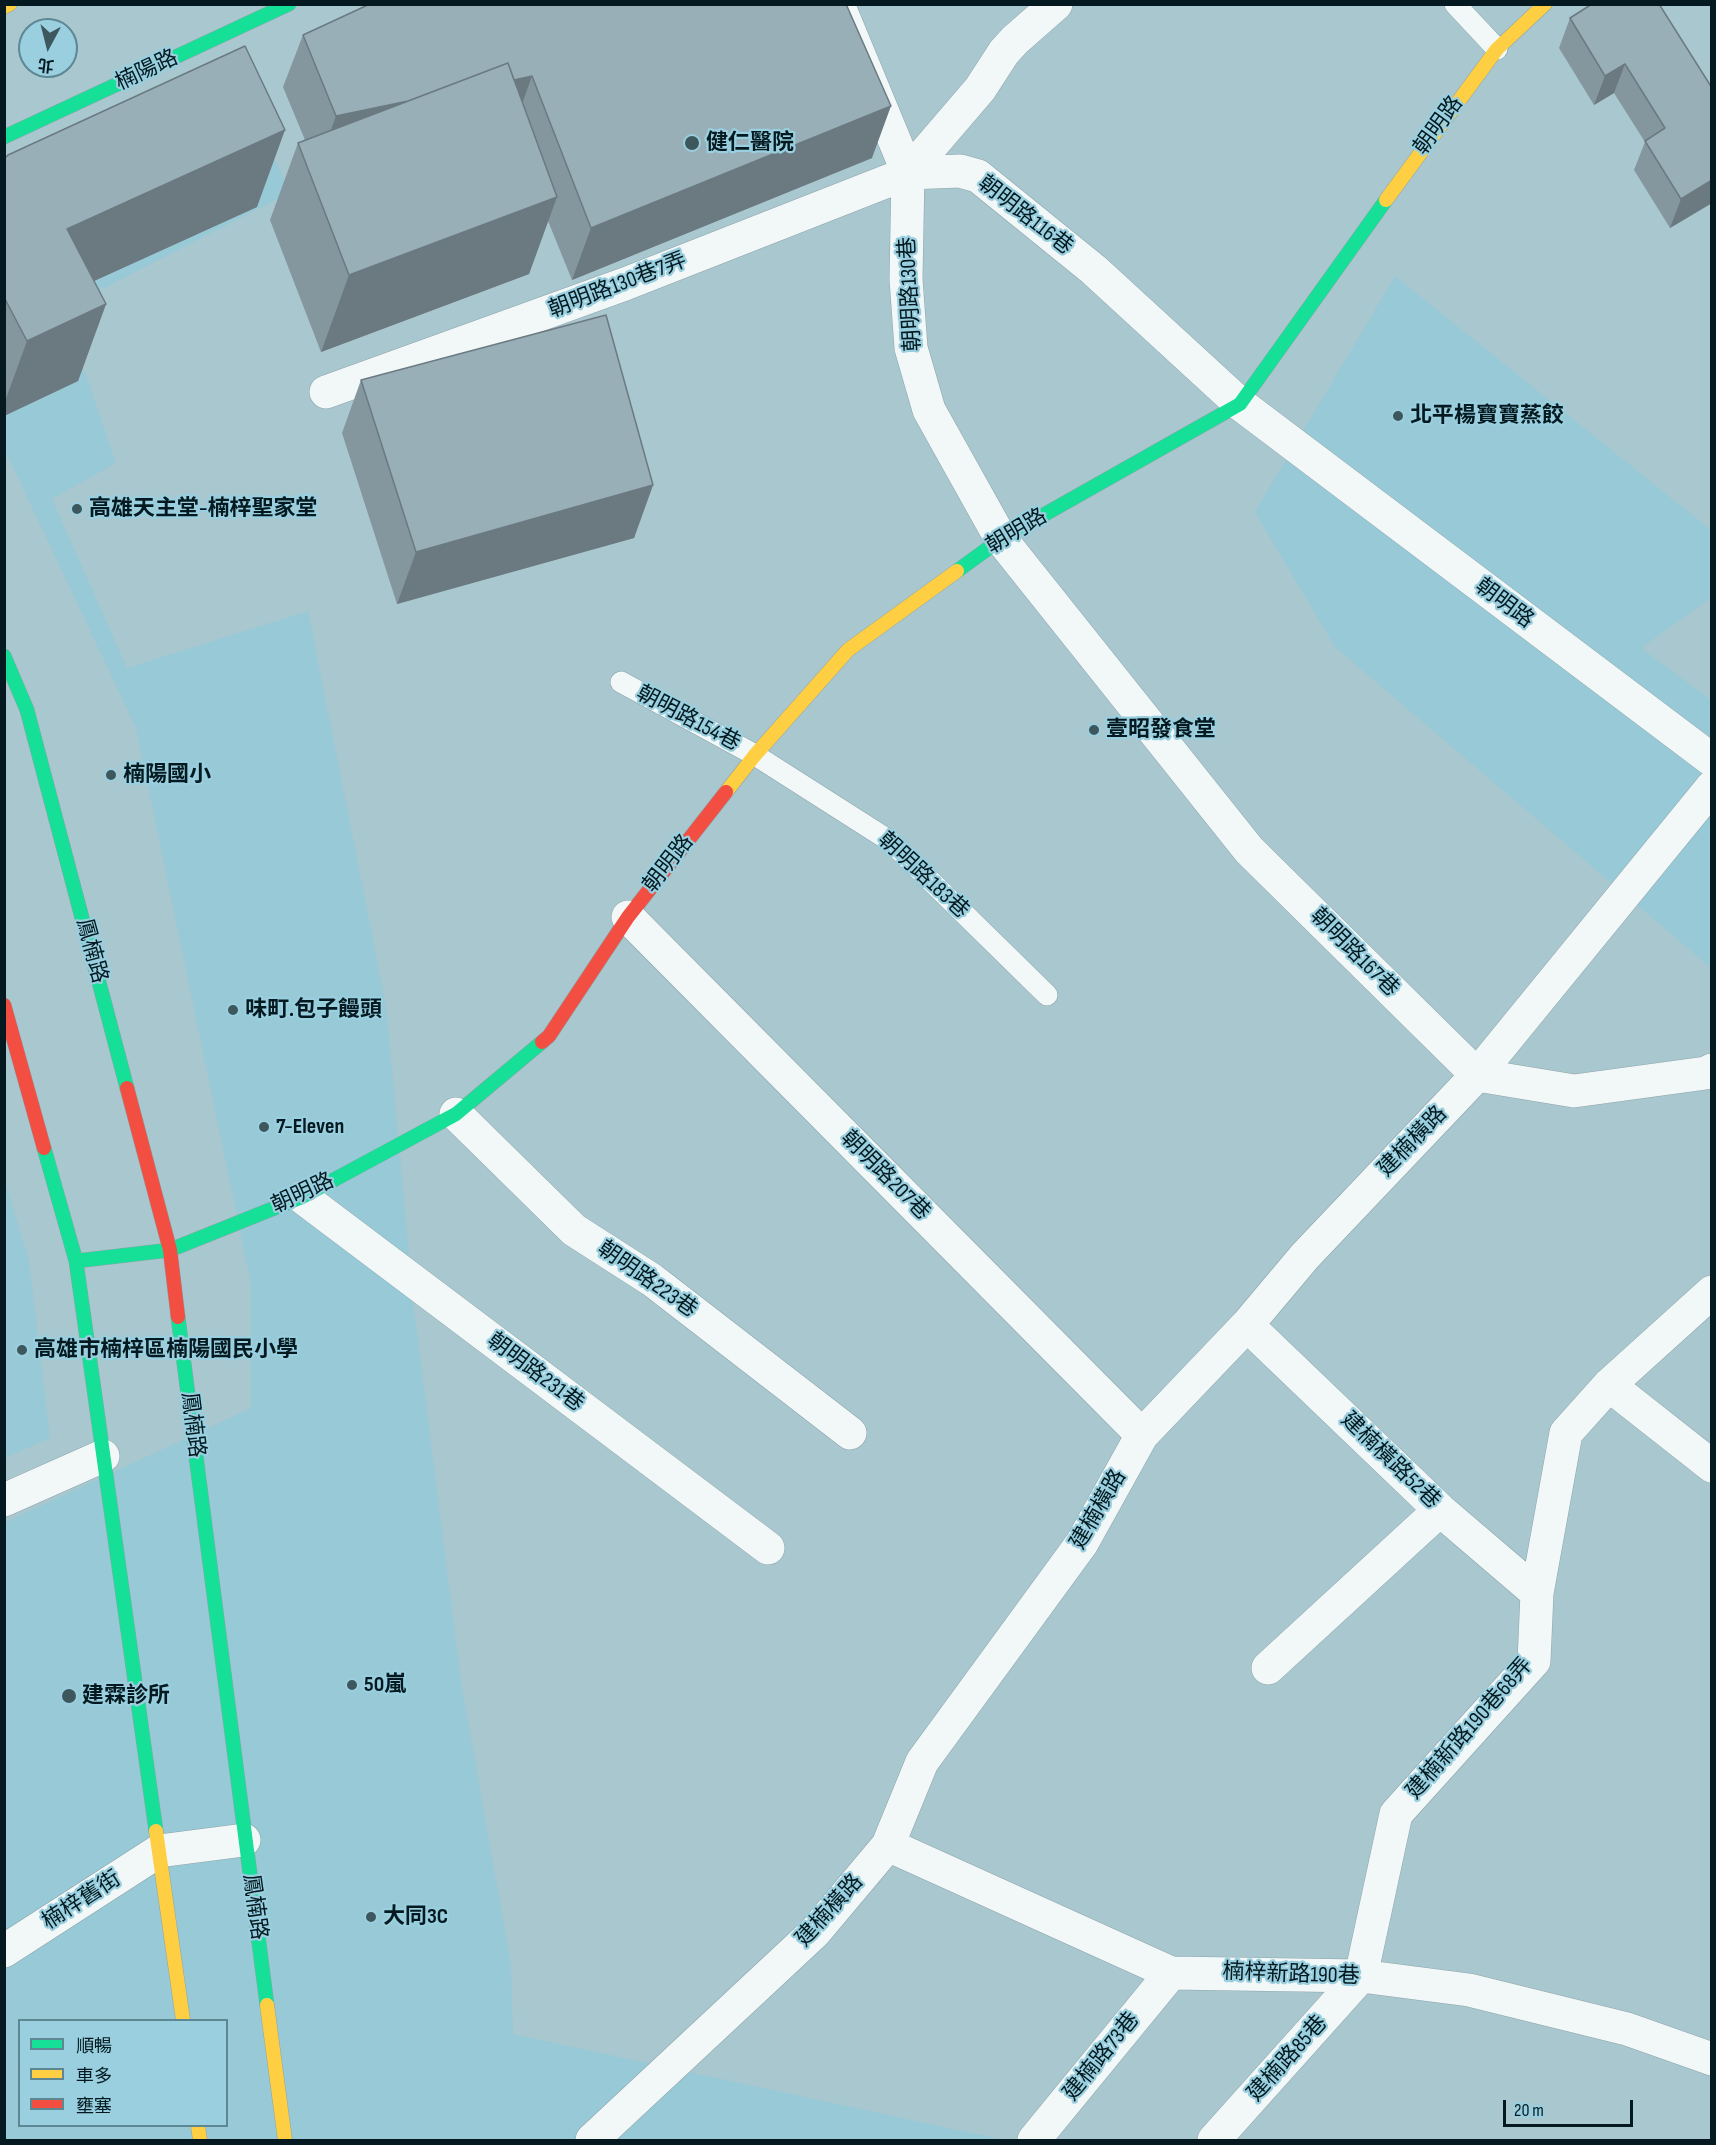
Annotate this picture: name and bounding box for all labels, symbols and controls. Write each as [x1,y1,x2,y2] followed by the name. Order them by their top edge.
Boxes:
[18,18,78,78] north arrow
[112,45,182,97] street label: 楠陽路
[37,54,55,75] text: 北
[1409,92,1469,160] street label: 朝明路
[706,130,794,156] place label: 健仁醫院
[683,134,701,152] marker: 健仁醫院
[972,171,1078,261] street label: 朝明路116巷
[895,236,927,352] street label: 朝明路130巷
[545,248,691,324] street label: 朝明路130巷7弄
[1410,403,1564,429] place label: 北平楊寶寶蒸餃
[1391,409,1405,423] marker: 北平楊寶寶蒸餃
[89,496,317,522] place label: 高雄天主堂-楠梓聖家堂
[70,502,84,516] marker: 高雄天主堂-楠梓聖家堂
[982,504,1052,560] street label: 朝明路
[1470,574,1538,634] street label: 朝明路
[632,681,744,757] street label: 朝明路154巷
[1106,717,1216,743] place label: 壹昭發食堂
[1087,723,1101,737] marker: 壹昭發食堂
[123,762,211,788] place label: 楠陽國小
[104,768,118,782] marker: 楠陽國小
[872,827,974,925] street label: 朝明路183巷
[638,830,700,898] street label: 朝明路
[1304,903,1404,1003] street label: 朝明路167巷
[70,916,112,986] street label: 鳳楠路
[245,997,382,1023] place label: 味町.包子饅頭
[226,1003,240,1017] marker: 味町.包子饅頭
[1373,1101,1453,1183] street label: 建楠橫路
[276,1114,344,1140] place label: 7-Eleven
[257,1120,271,1134] marker: 7-Eleven
[835,1126,935,1226] street label: 朝明路207巷
[268,1168,338,1220] street label: 朝明路
[592,1236,702,1324] street label: 朝明路223巷
[482,1328,588,1418] street label: 朝明路231巷
[34,1337,298,1363] place label: 高雄市楠梓區楠陽國民小學
[15,1343,29,1357] marker: 高雄市楠梓區楠陽國民小學
[175,1391,209,1459] street label: 鳳楠路
[1335,1407,1445,1515] street label: 建楠橫路52巷
[1066,1465,1132,1555] street label: 建楠橫路
[1401,1653,1539,1805] street label: 建楠新路190巷68弄
[364,1672,406,1698] place label: 50嵐
[345,1678,359,1692] marker: 50嵐
[82,1683,170,1709] place label: 建霖診所
[60,1687,78,1705] marker: 建霖診所
[38,1866,126,1936] street label: 楠梓舊街
[791,1869,869,1953] street label: 建楠橫路
[236,1872,272,1942] street label: 鳳楠路
[383,1904,448,1930] place label: 大同3C
[364,1910,378,1924] marker: 大同3C
[1222,1959,1360,1991] street label: 楠梓新路190巷
[1058,2007,1146,2107] street label: 建楠路73巷
[1243,2011,1333,2107] street label: 建楠路85巷
[18,2019,228,2127] legend
[76,2036,112,2057] text: 順暢
[76,2066,112,2087] text: 車多
[1506,2088,1636,2126] scale bar
[76,2096,112,2117] text: 壅塞
[1514,2100,1544,2121] text: 20 m

